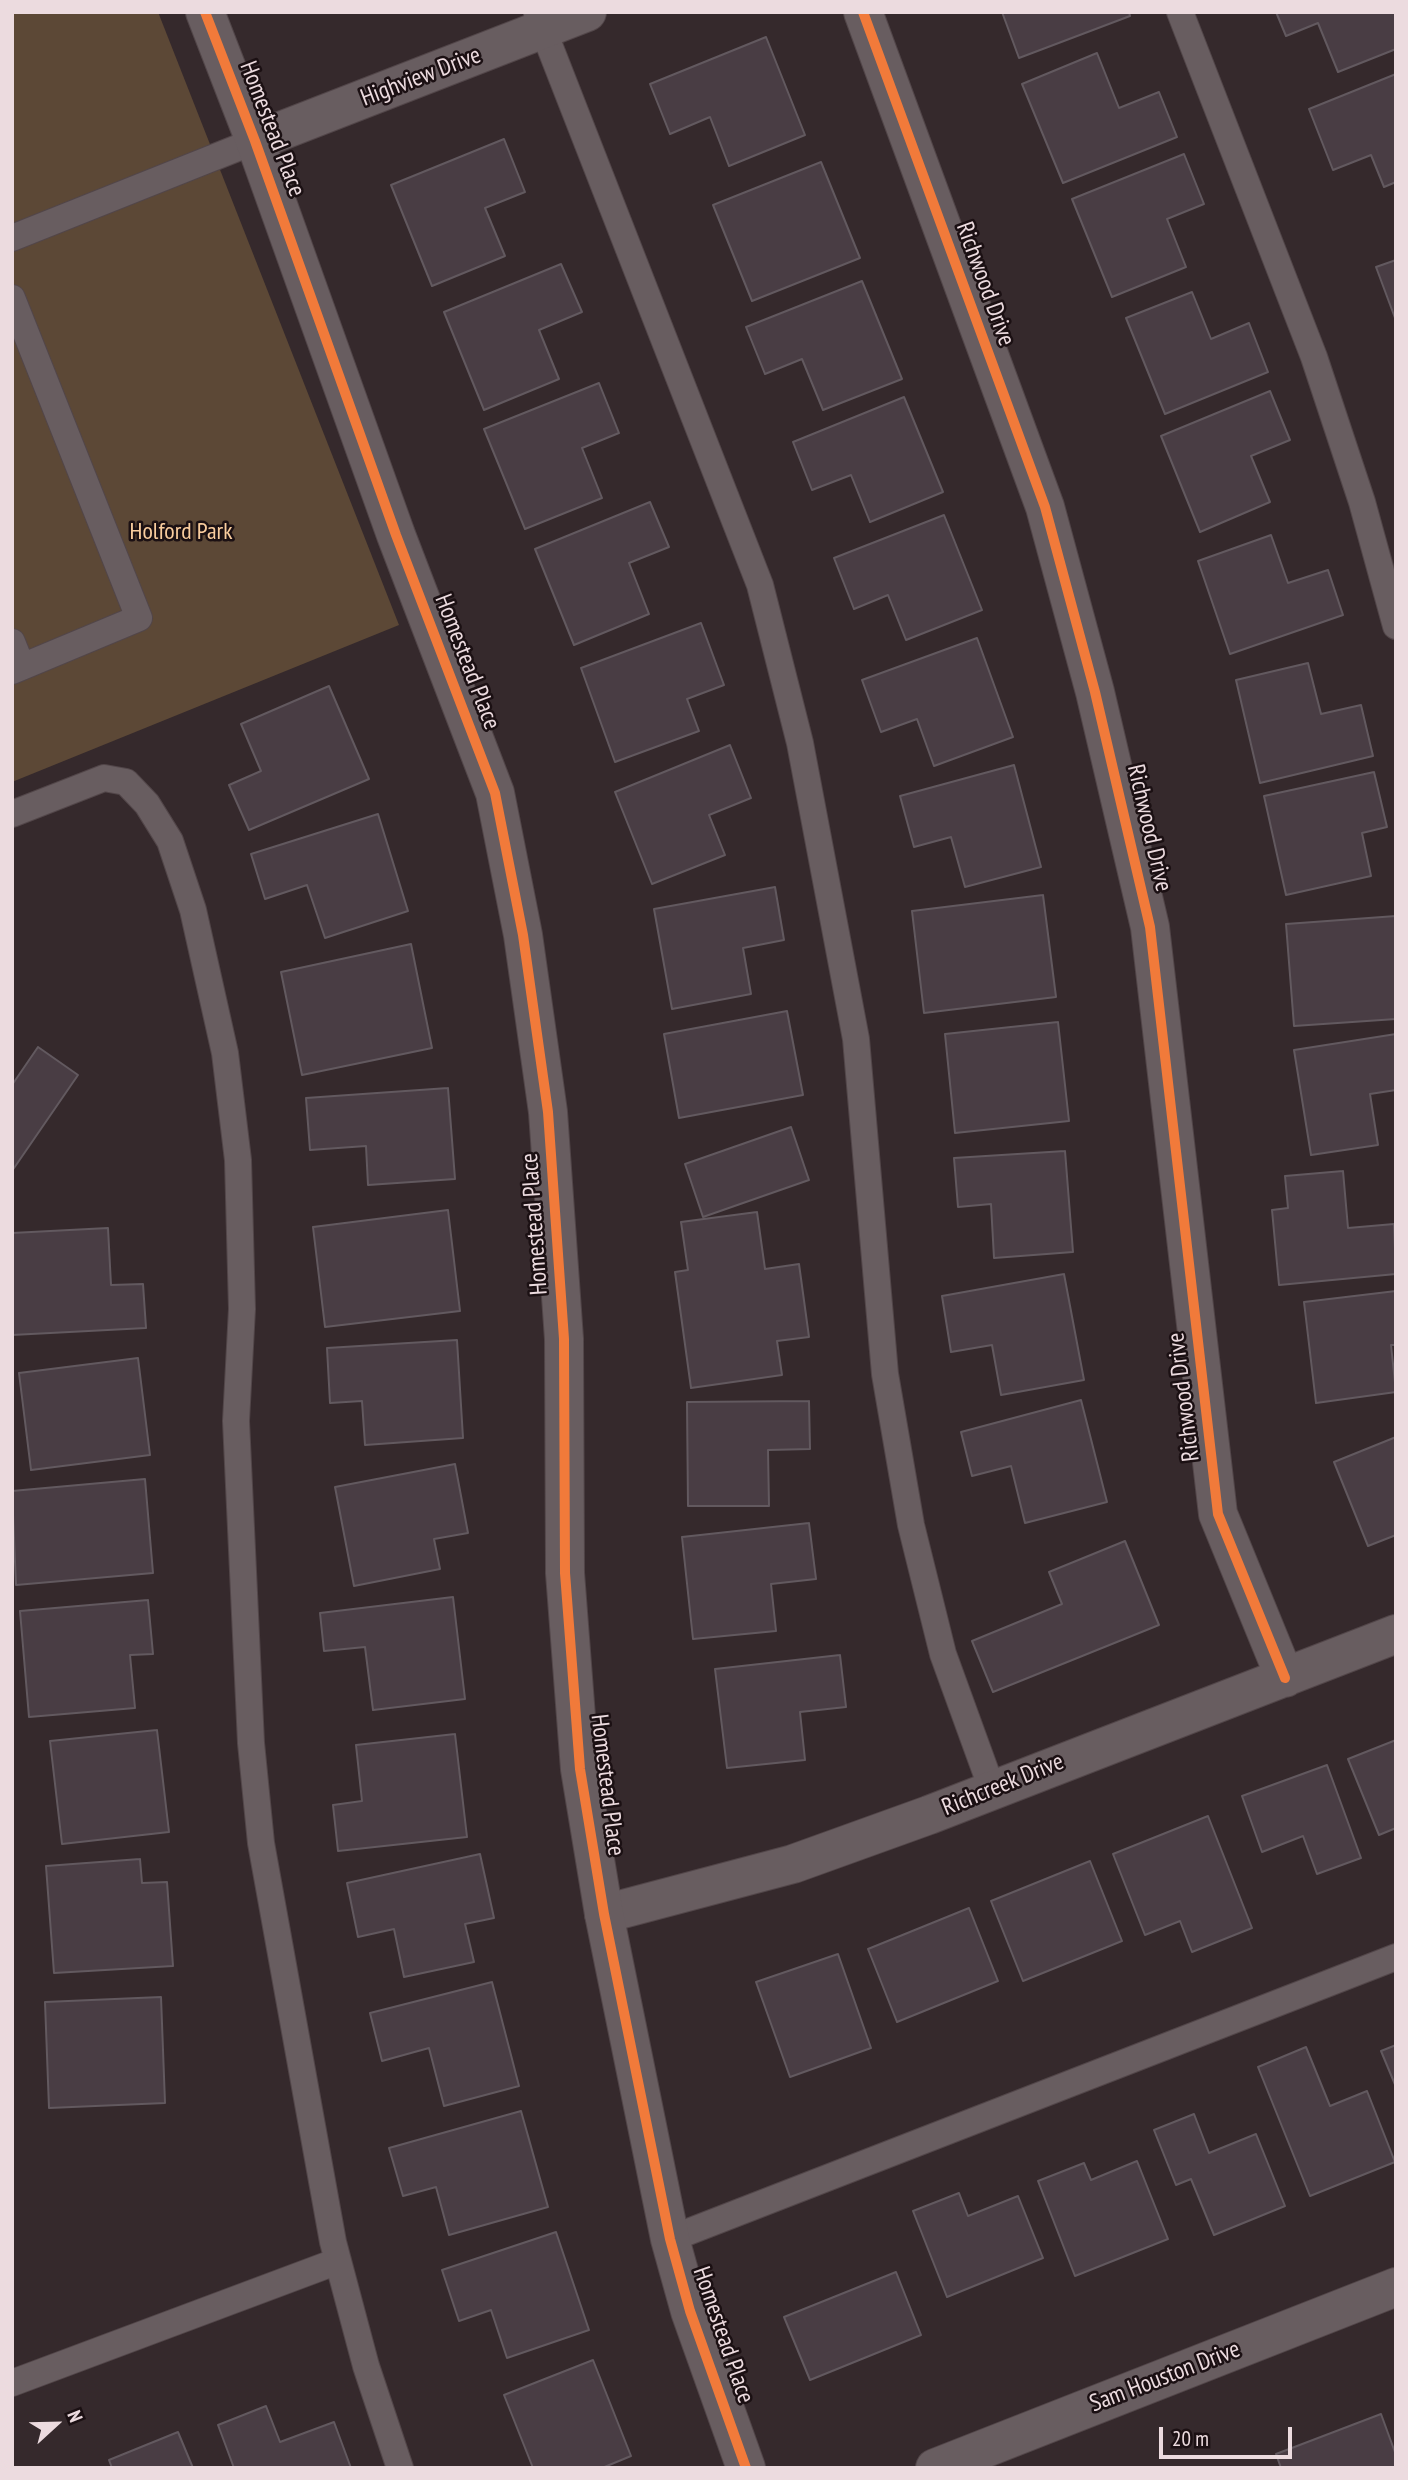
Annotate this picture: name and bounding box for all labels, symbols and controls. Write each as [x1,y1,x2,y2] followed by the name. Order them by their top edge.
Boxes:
[357,41,485,113] street label: Highview Drive
[233,57,311,201] street label: Homestead Place
[949,218,1021,350] street label: Richwood Drive
[130,518,232,546] park label: Holford Park
[428,590,506,734] street label: Homestead Place
[1120,762,1178,894] street label: Richwood Drive
[516,1152,554,1296] street label: Homestead Place
[1162,1331,1206,1463] street label: Richwood Drive
[584,1713,630,1857] street label: Homestead Place
[938,1748,1068,1822] street label: Richcreek Drive
[686,2263,760,2407] street label: Homestead Place
[1086,2335,1244,2419] street label: Sam Houston Drive
[21,2389,91,2459] north arrow
[62,2407,89,2425] text: N
[1163,2414,1296,2458] scale bar
[1172,2425,1209,2452] text: 20 m

